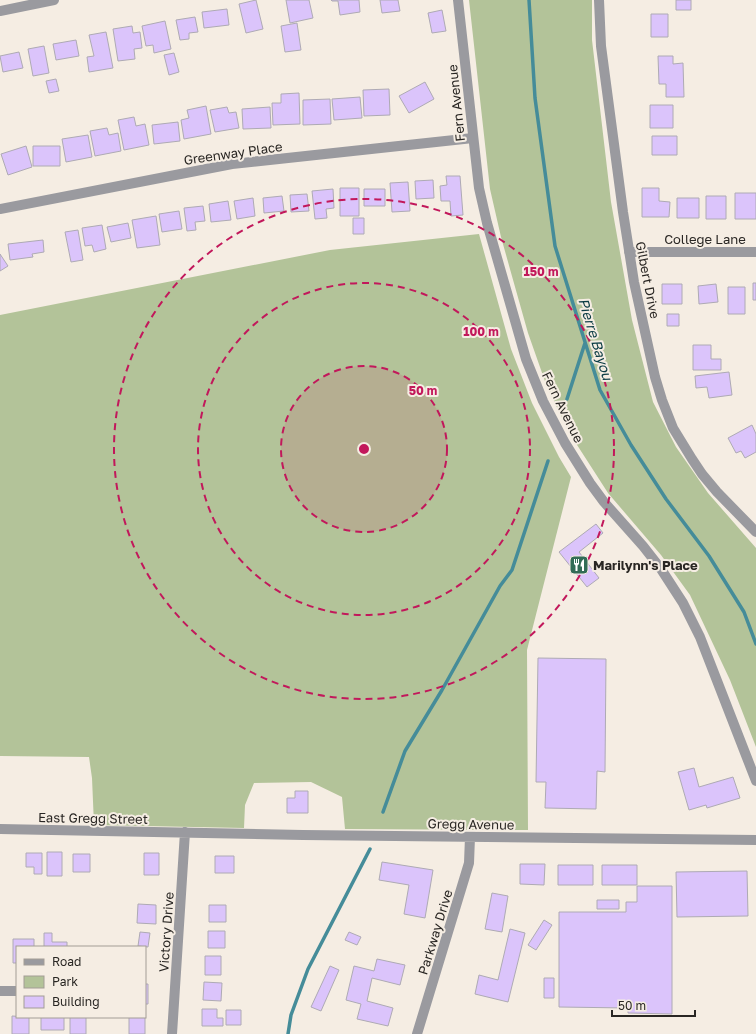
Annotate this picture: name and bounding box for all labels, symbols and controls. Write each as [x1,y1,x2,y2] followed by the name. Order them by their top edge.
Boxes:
[444,64,468,142] street label: Fern Avenue
[183,138,283,168] street label: Greenway Place
[664,231,746,247] street label: College Lane
[633,240,663,320] street label: Gilbert Drive
[524,264,558,279] text: 150 m
[575,296,617,384] water label: Pierre Bayou
[463,324,499,339] text: 100 m
[539,369,587,445] street label: Fern Avenue
[409,383,437,398] text: 50 m
[357,442,371,456] centre of rings
[568,554,590,576] restaurant icon: Marilynn's Place
[593,557,698,573] place label: Marilynn's Place
[38,809,148,827] street label: East Gregg Street
[427,815,515,833] street label: Gregg Avenue
[414,887,456,977] street label: Parkway Drive
[155,891,177,973] street label: Victory Drive
[16,946,146,1018] legend
[52,954,81,969] text: Road
[52,974,78,989] text: Park
[612,992,695,1018] scale bar
[52,994,100,1009] text: Building
[618,998,646,1013] text: 50 m

